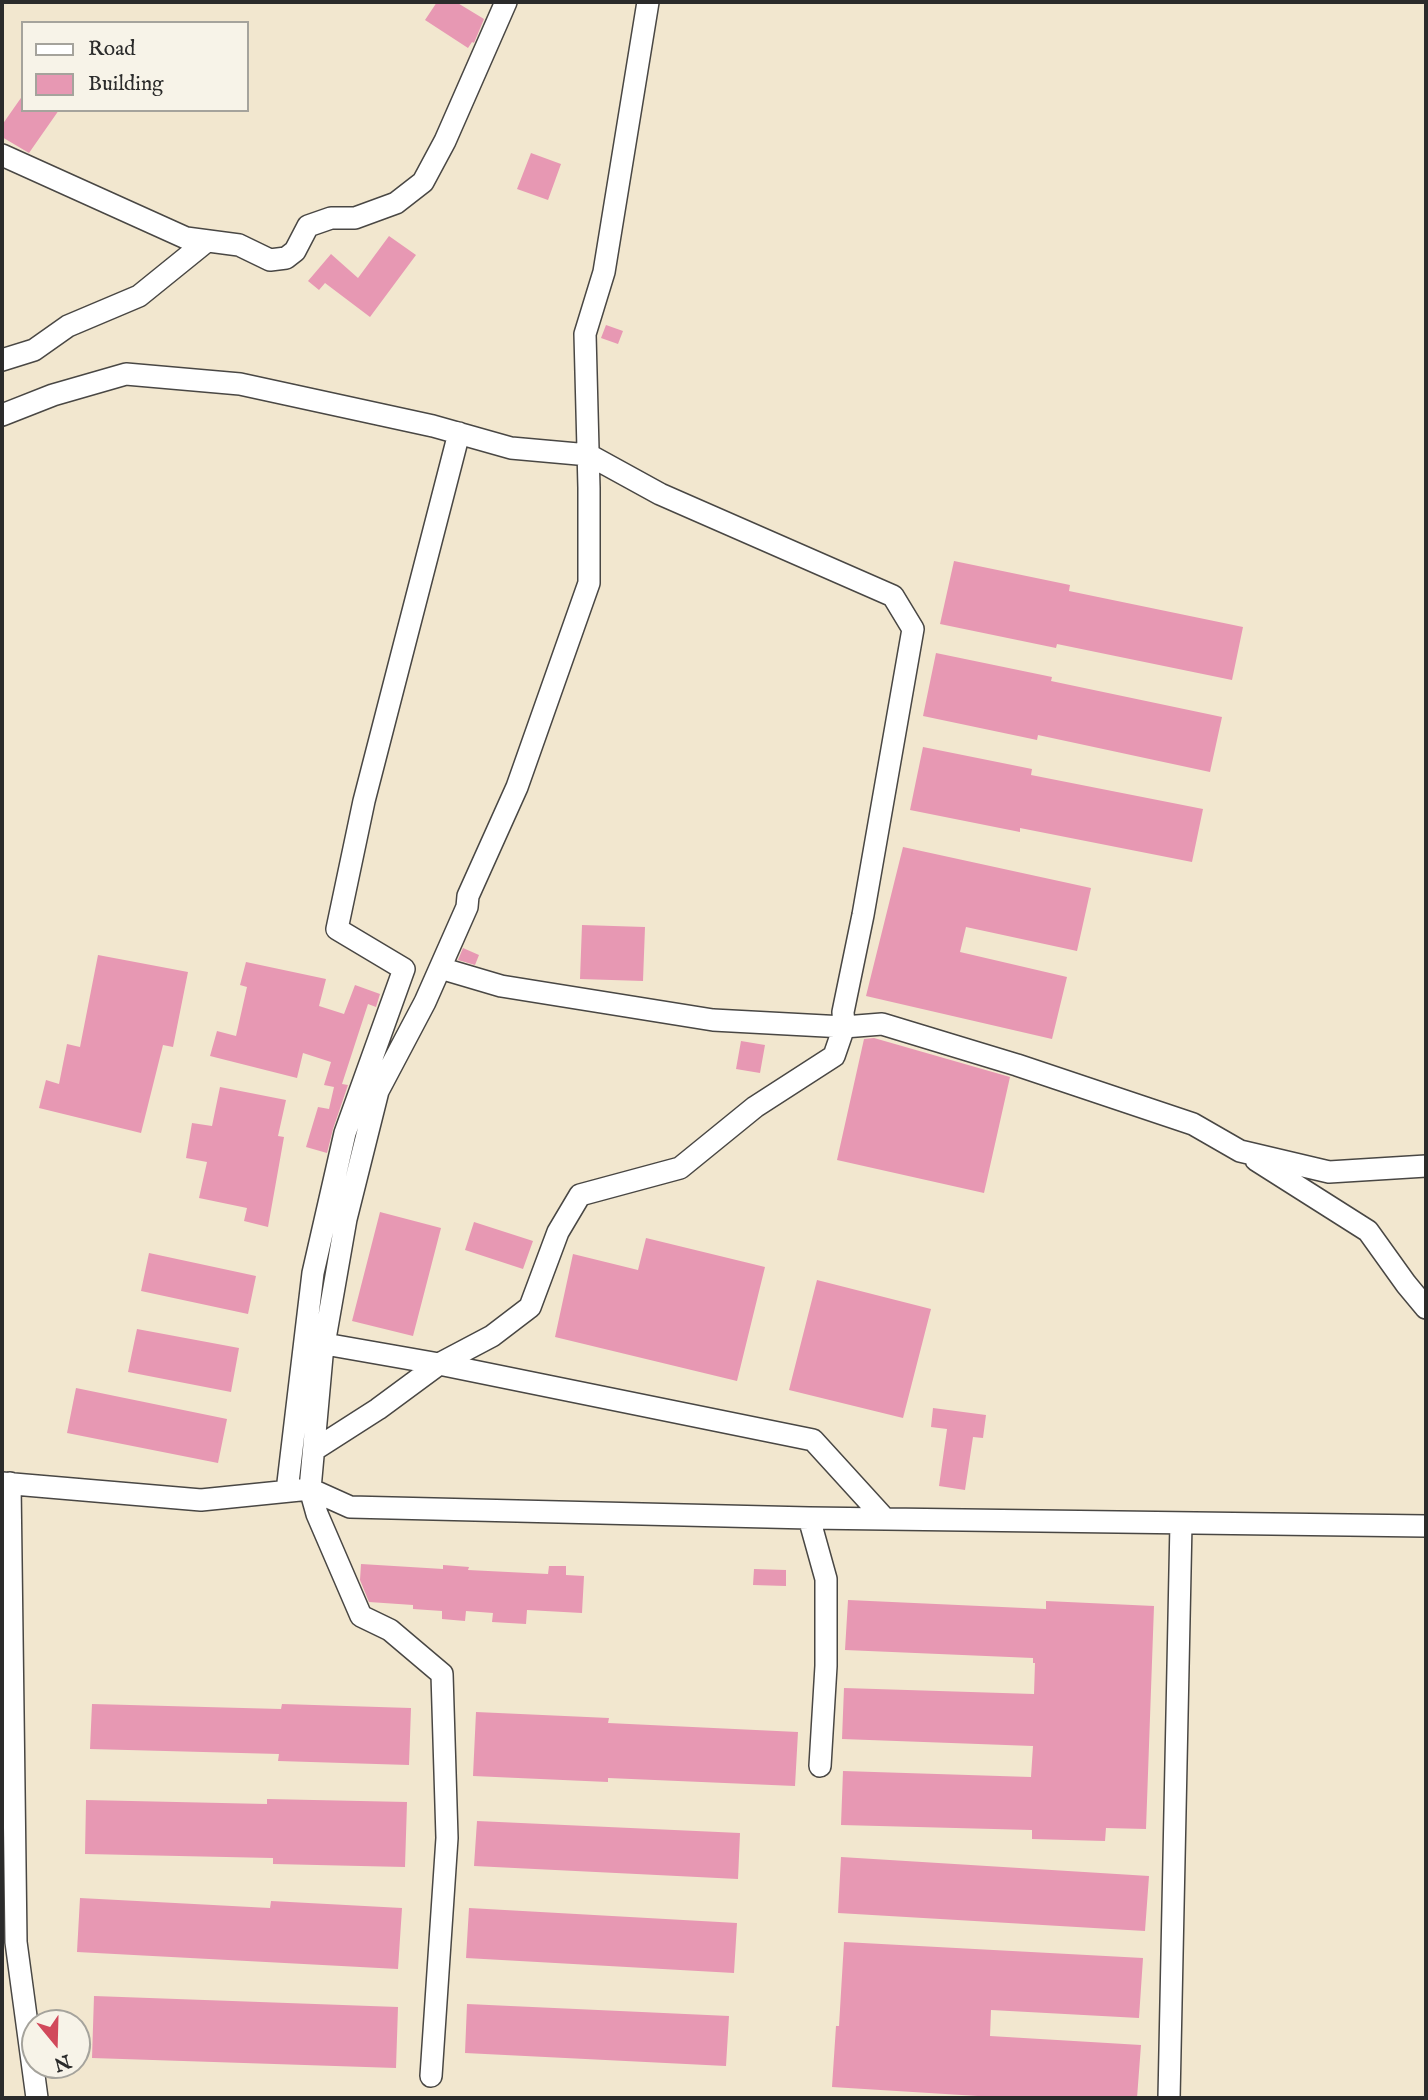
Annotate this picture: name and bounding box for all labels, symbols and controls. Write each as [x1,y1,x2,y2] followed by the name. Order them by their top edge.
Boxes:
[21,21,248,112] legend
[88,36,135,63] text: Road
[88,71,163,98] text: Building
[21,2009,91,2079] north arrow
[51,2048,74,2076] text: N

